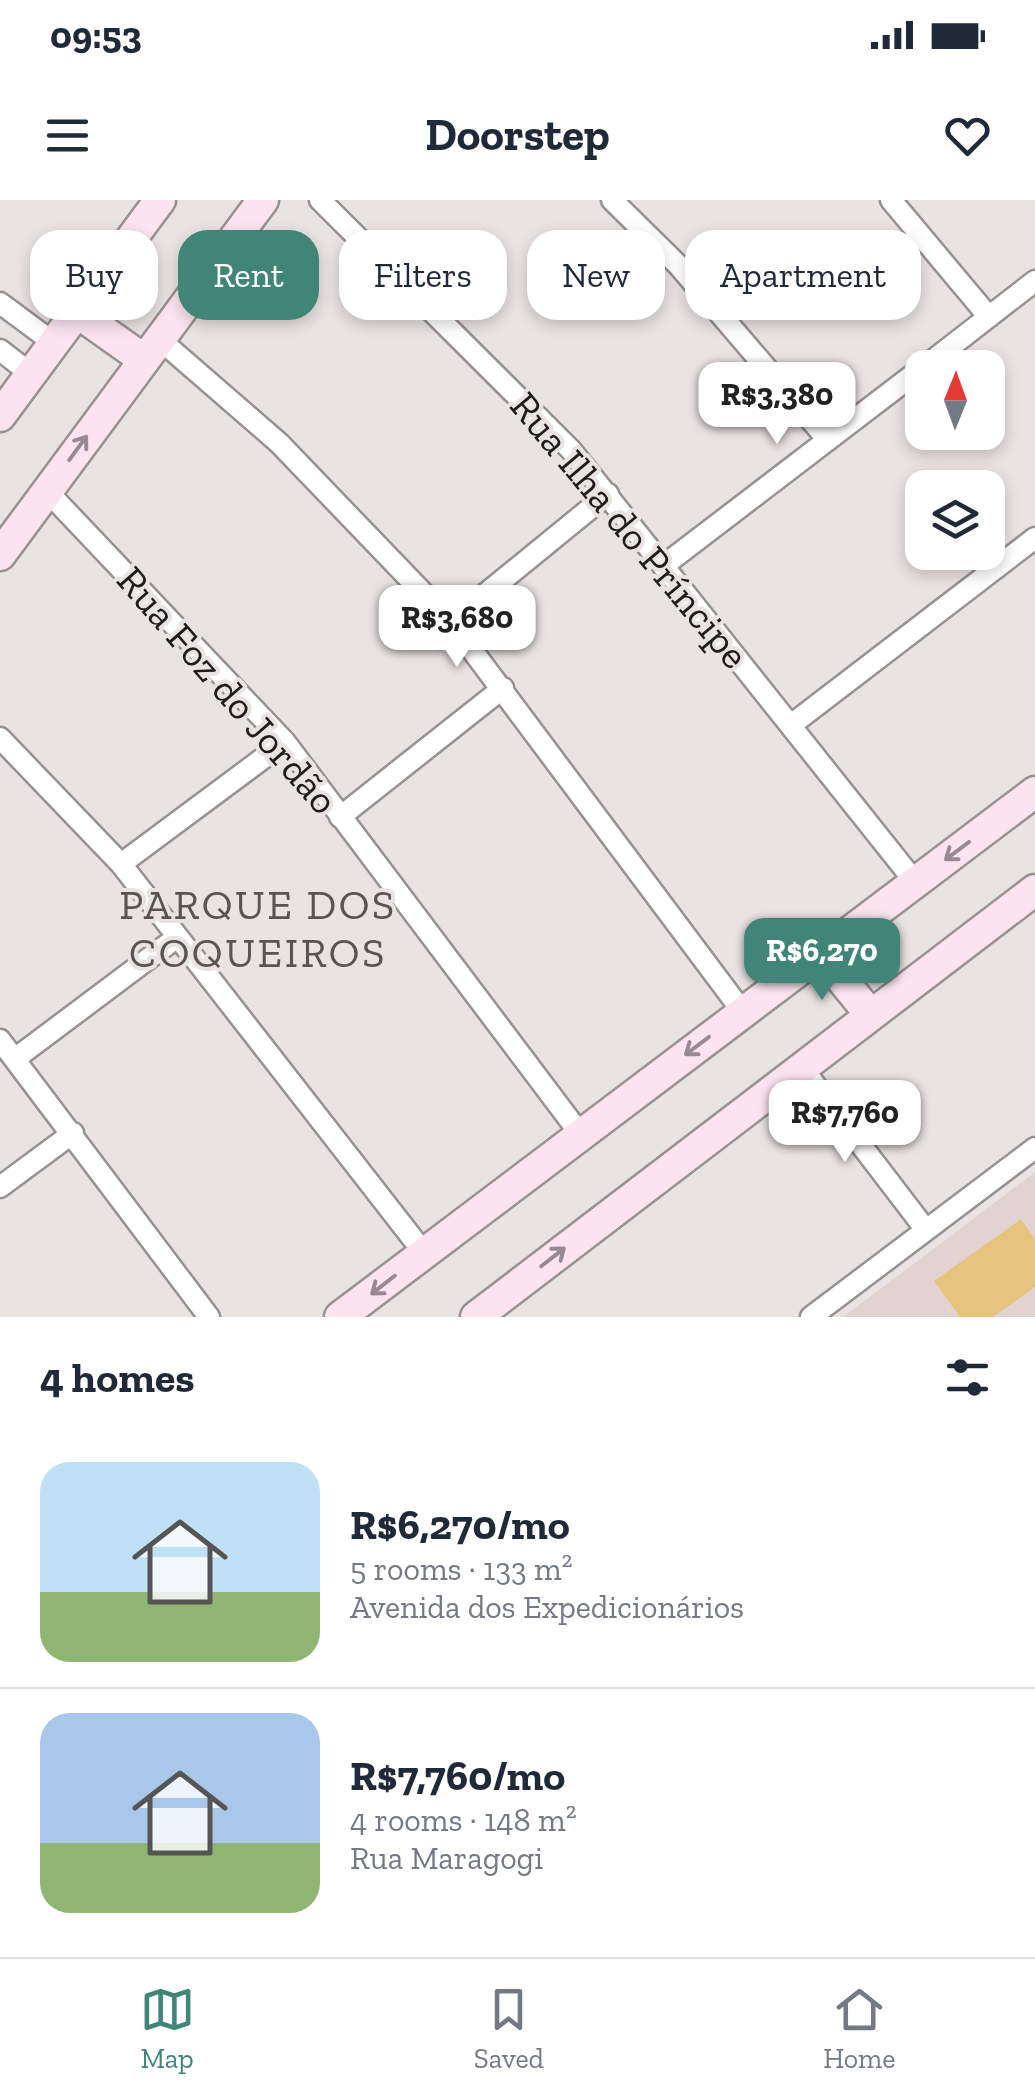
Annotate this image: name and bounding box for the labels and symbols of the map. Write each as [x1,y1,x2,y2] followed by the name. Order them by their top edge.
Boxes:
[905,350,1005,450] north arrow
[685,362,869,447] pin: R$3,380
[500,382,760,678] street label: Rua Ilha do Príncipe
[67,435,88,462] one-way arrow
[107,556,349,824] street label: Rua Foz do Jordão
[365,585,549,670] pin: R$3,680
[944,840,971,861] one-way arrow
[119,879,397,978] district label: PARQUE DOS COQUEIROS
[730,918,914,1003] pin: R$6,270
[684,1035,711,1056] one-way arrow
[753,1080,937,1165] pin: R$7,760
[539,1247,566,1268] one-way arrow
[370,1273,396,1295] one-way arrow

